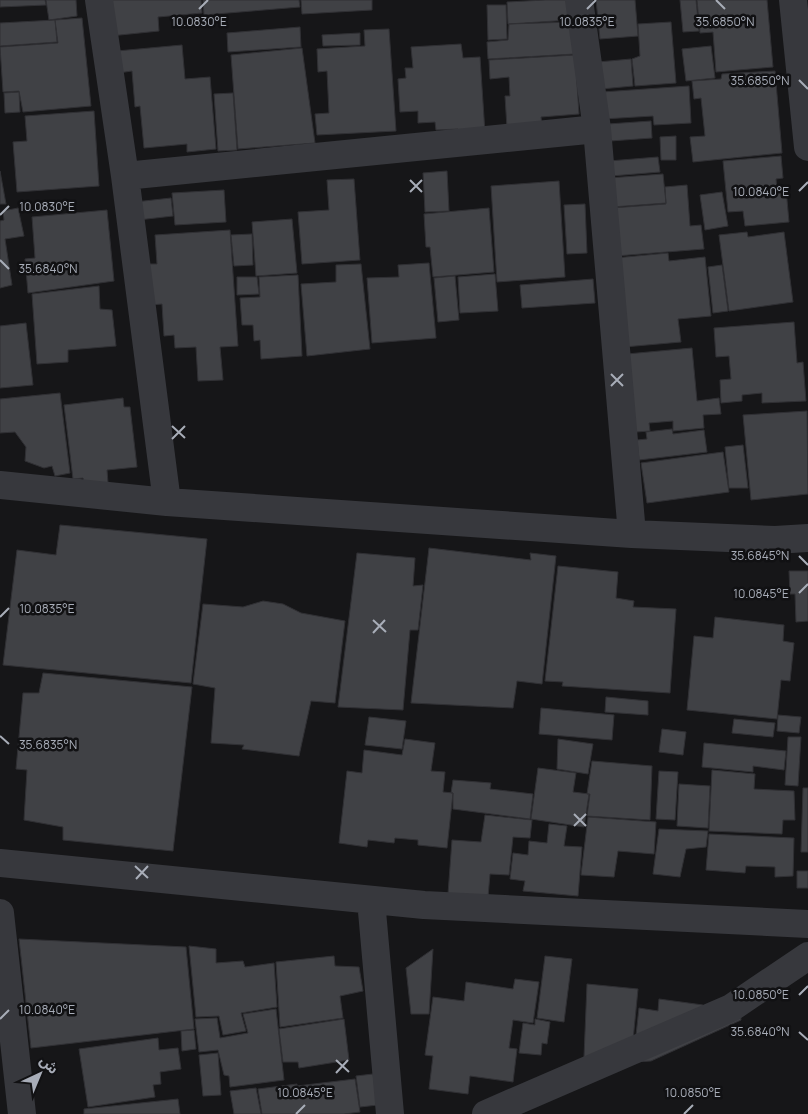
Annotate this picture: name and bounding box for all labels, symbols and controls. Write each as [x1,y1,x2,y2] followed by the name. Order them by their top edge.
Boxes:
[171,13,227,30] text: 10.0830°E
[559,13,615,30] text: 10.0835°E
[696,13,754,30] text: 35.6850°N
[731,72,789,89] text: 35.6850°N
[733,183,789,200] text: 10.0840°E
[19,198,75,215] text: 10.0830°E
[18,260,78,277] text: 35.6840°N
[731,547,789,564] text: 35.6845°N
[733,585,789,602] text: 10.0845°E
[19,600,75,617] text: 10.0835°E
[19,736,77,753] text: 35.6835°N
[733,986,789,1003] text: 10.0850°E
[19,1001,75,1018] text: 10.0840°E
[730,1023,790,1040] text: 35.6840°N
[15,1049,65,1099] north arrow
[36,1051,63,1078] text: ش
[277,1084,333,1101] text: 10.0845°E
[665,1084,721,1101] text: 10.0850°E

